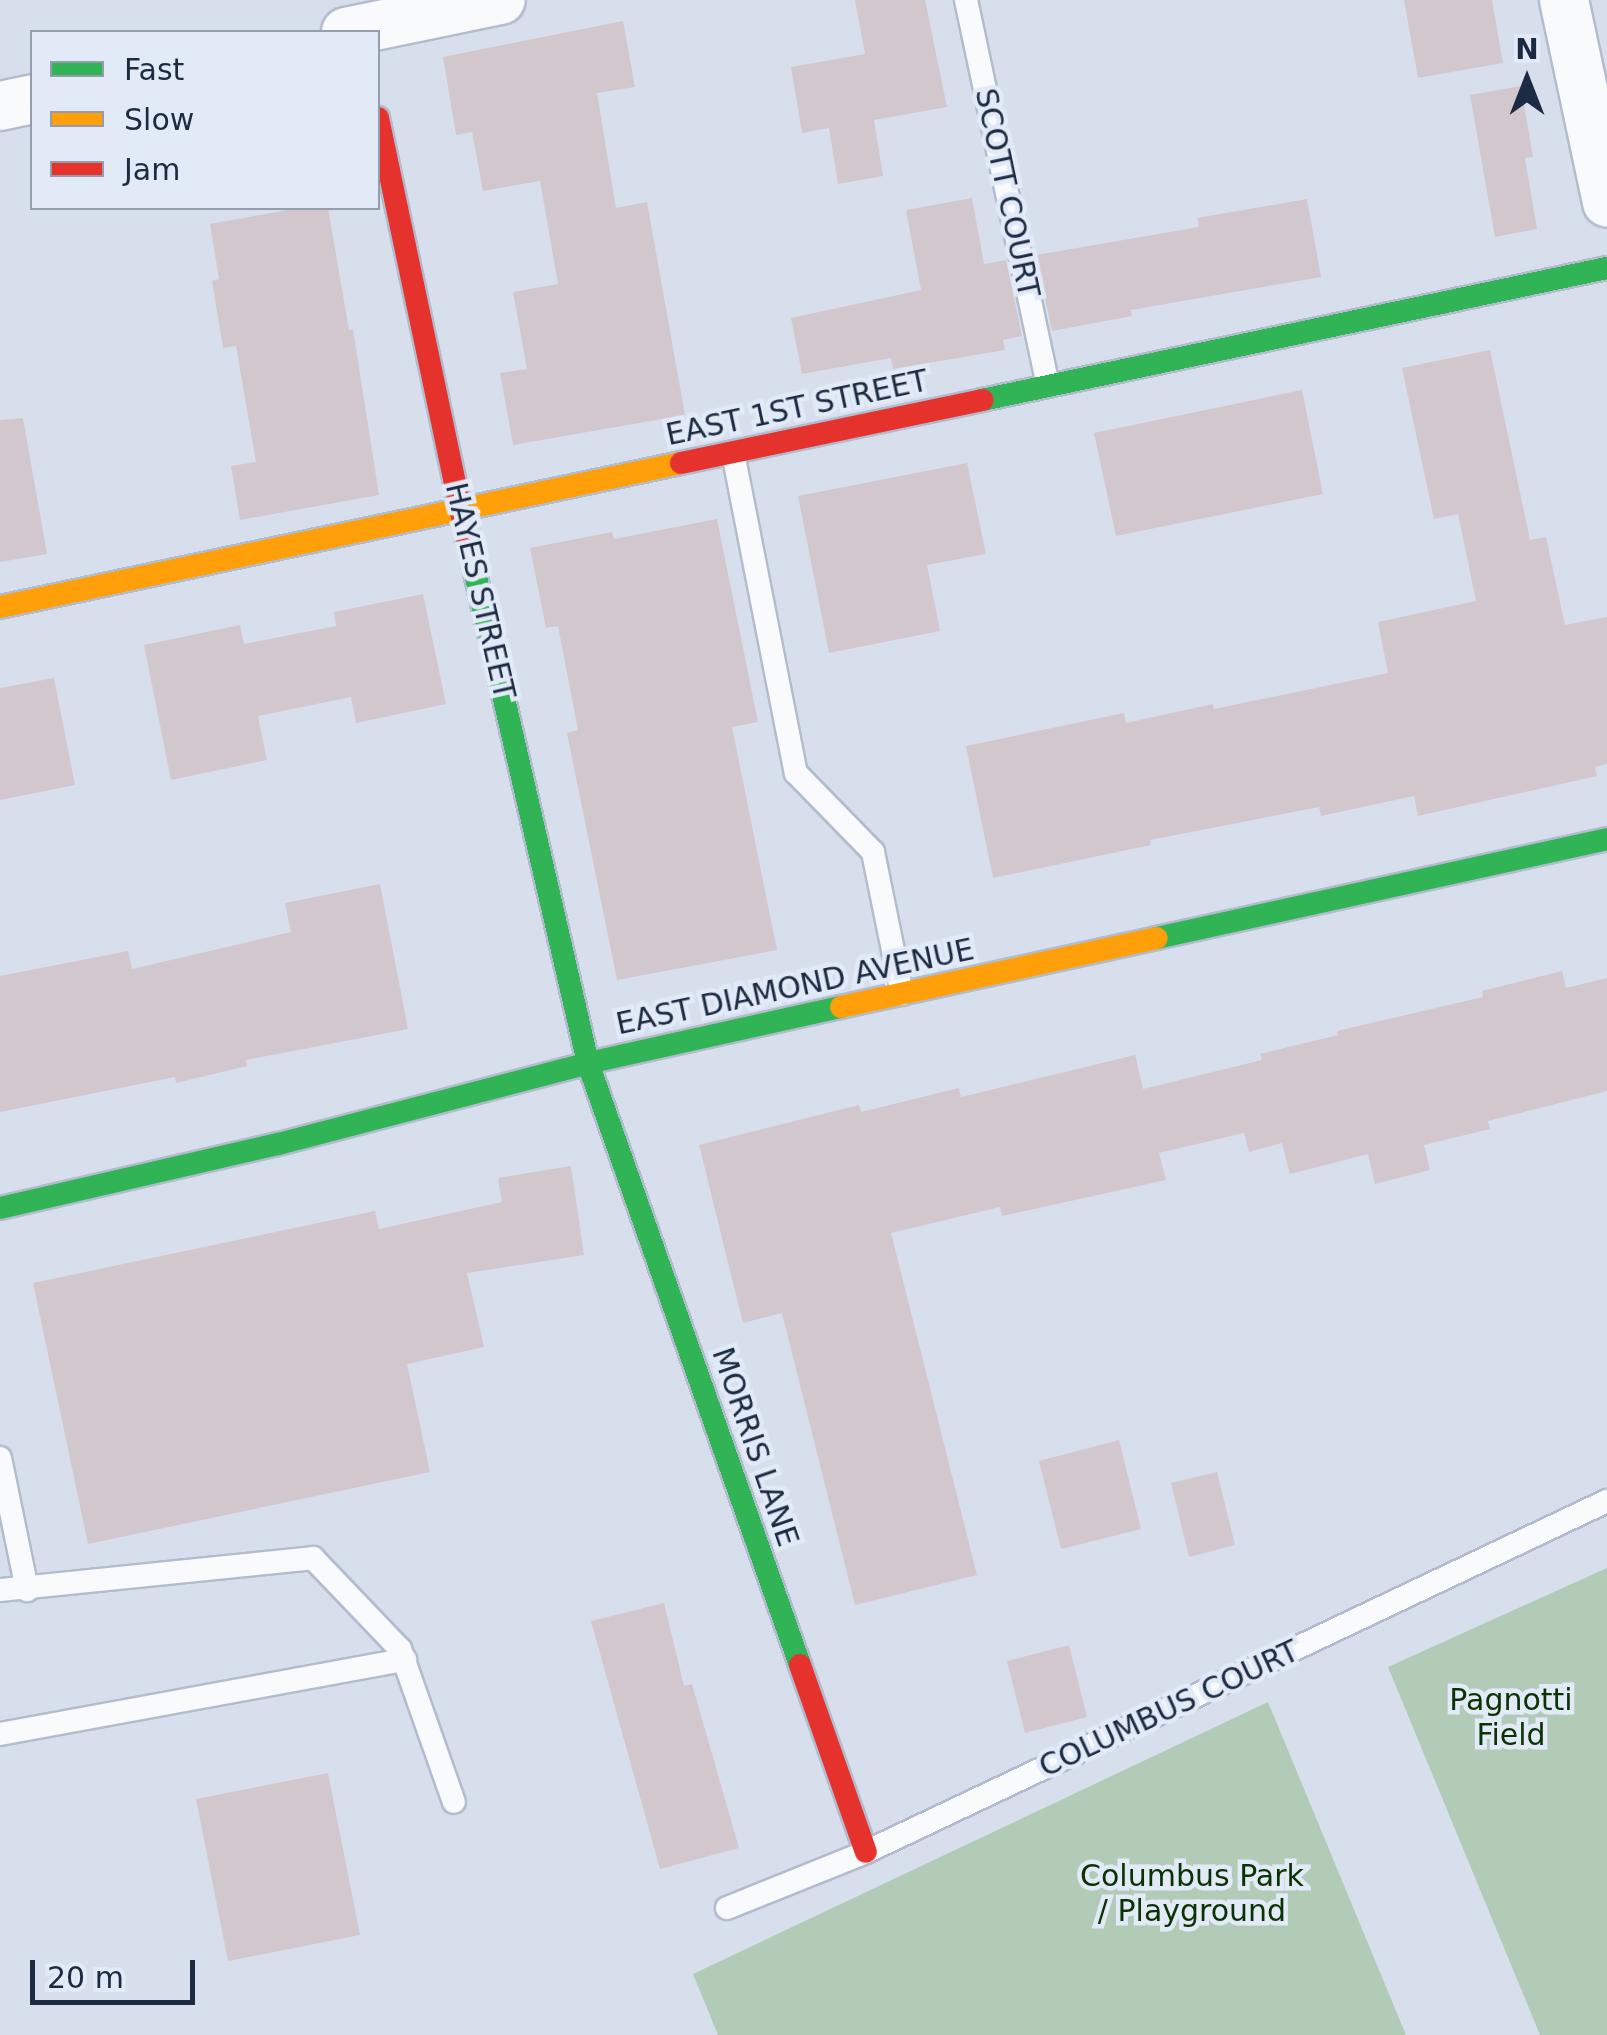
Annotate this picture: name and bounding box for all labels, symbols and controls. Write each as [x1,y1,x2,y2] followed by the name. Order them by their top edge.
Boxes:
[30,30,380,210] legend
[1477,30,1577,130] north arrow
[1515,33,1539,66] text: N
[124,52,184,87] text: Fast
[967,85,1047,301] street label: SCOTT COURT
[124,102,194,137] text: Slow
[124,152,180,187] text: Jam
[663,363,931,453] street label: EAST 1ST STREET
[438,479,522,703] street label: HAYES STREET
[613,931,977,1043] street label: EAST DIAMOND AVENUE
[704,1343,806,1551] street label: MORRIS LANE
[1033,1633,1305,1785] street label: COLUMBUS COURT
[1449,1682,1573,1752] park label: Pagnotti Field
[1080,1858,1304,1928] park label: Columbus Park / Playground
[35,1940,200,2002] scale bar
[47,1960,124,1995] text: 20 m

